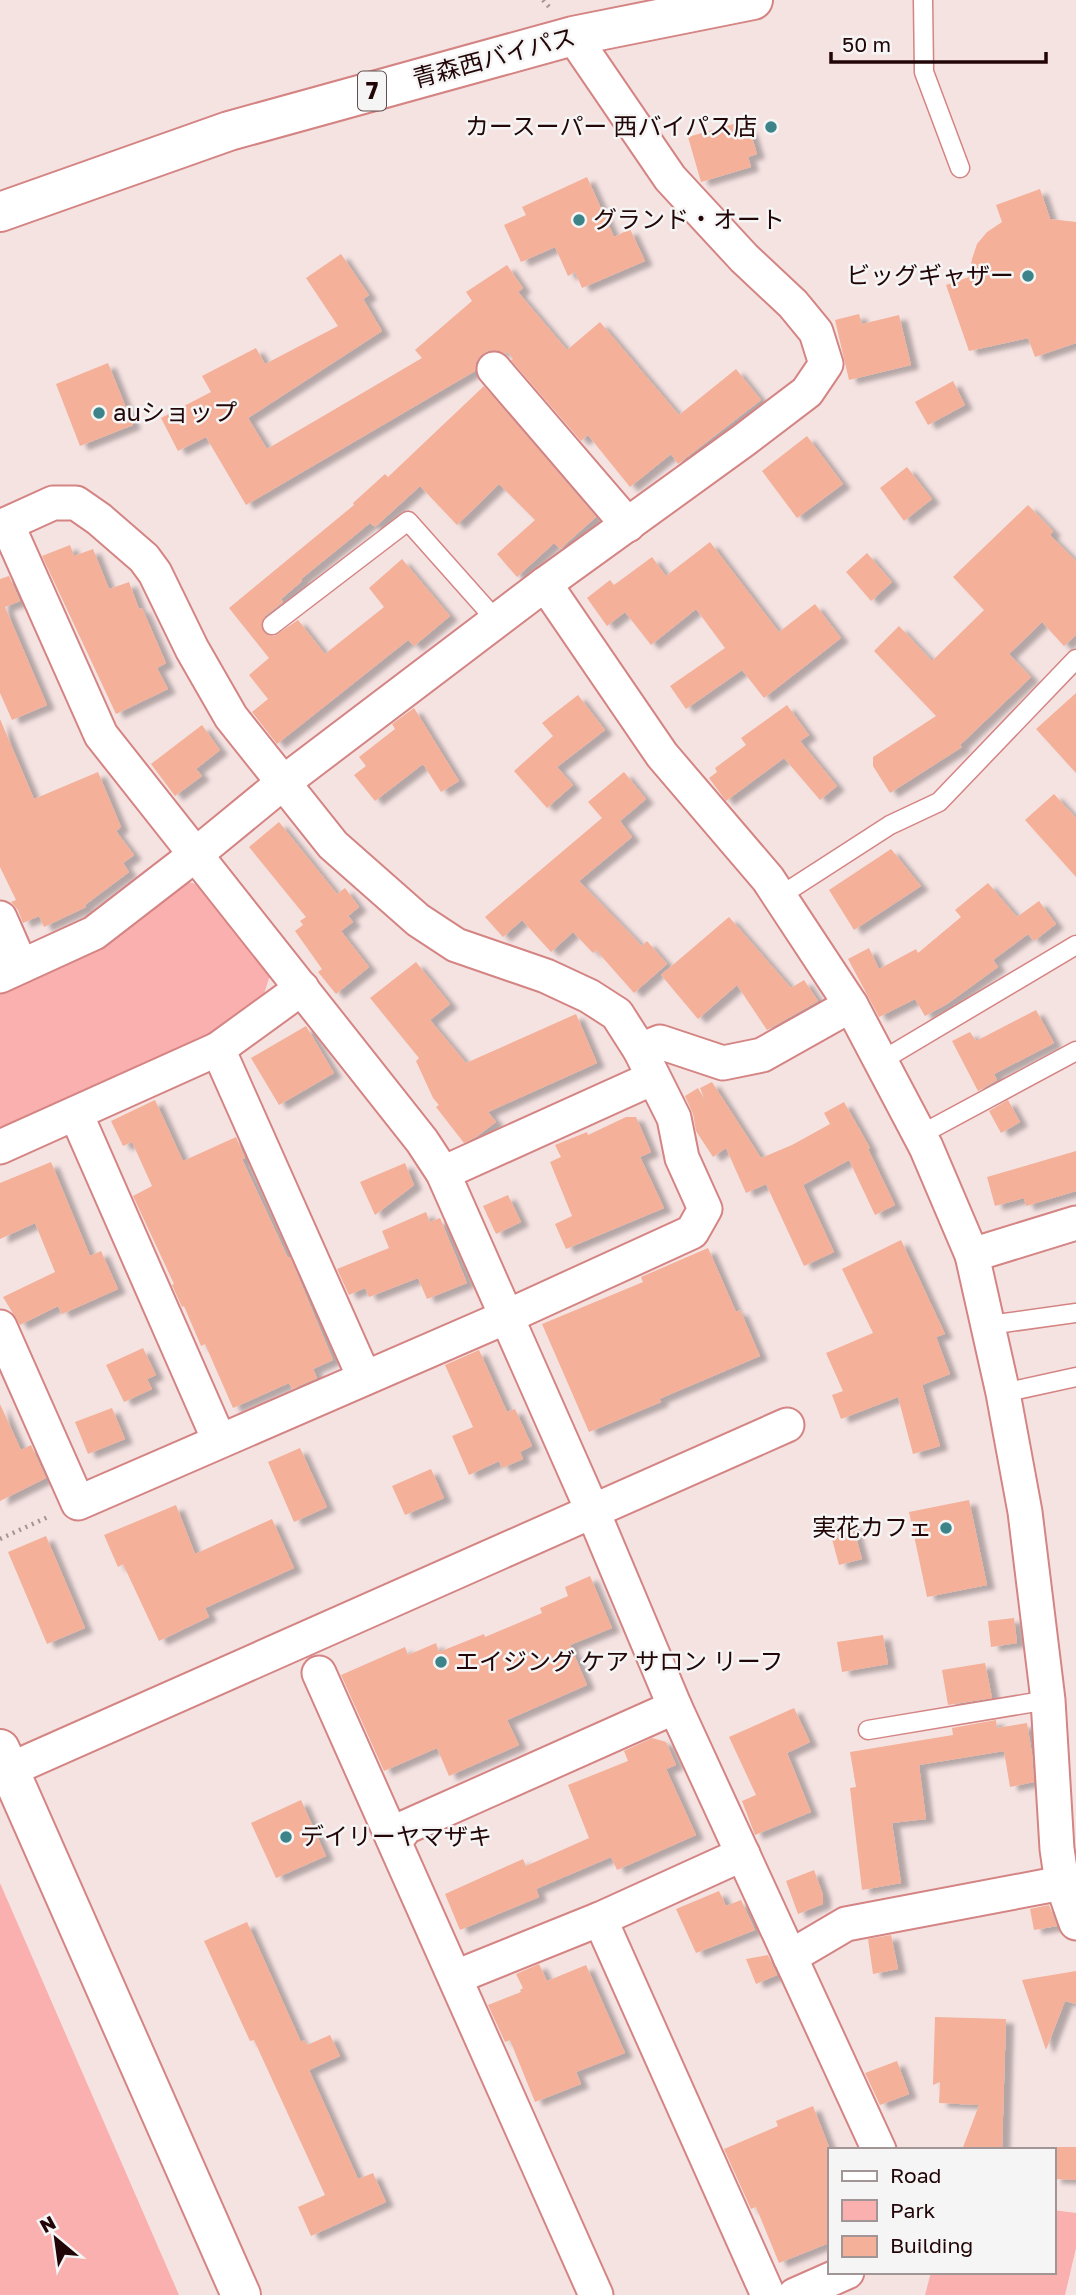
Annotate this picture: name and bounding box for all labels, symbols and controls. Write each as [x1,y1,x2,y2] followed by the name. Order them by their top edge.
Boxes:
[409,21,578,92] street label: 青森西バイパス
[831,21,1046,65] scale bar
[842,31,891,57] text: 50 m
[358,72,386,110] road number: 7
[465,111,757,140] place label: カースーパー 西バイパス店
[763,119,779,135] marker: カースーパー 西バイパス店
[593,204,785,233] place label: グランド・オート
[571,212,587,228] marker: グランド・オート
[846,260,1014,289] place label: ビッグギャザー
[1020,268,1036,284] marker: ビッグギャザー
[113,397,237,426] place label: auショップ
[91,405,107,421] marker: auショップ
[812,1512,932,1541] place label: 実花カフェ
[938,1520,954,1536] marker: 実花カフェ
[455,1646,784,1675] place label: エイジング ケア サロン リーフ
[433,1654,449,1670] marker: エイジング ケア サロン リーフ
[300,1821,492,1850] place label: デイリーヤマザキ
[278,1829,294,1845] marker: デイリーヤマザキ
[828,2148,1055,2274] legend
[890,2162,941,2188] text: Road
[890,2197,936,2223] text: Park
[21,2204,91,2274] north arrow
[36,2210,59,2237] text: N
[890,2232,973,2258] text: Building

